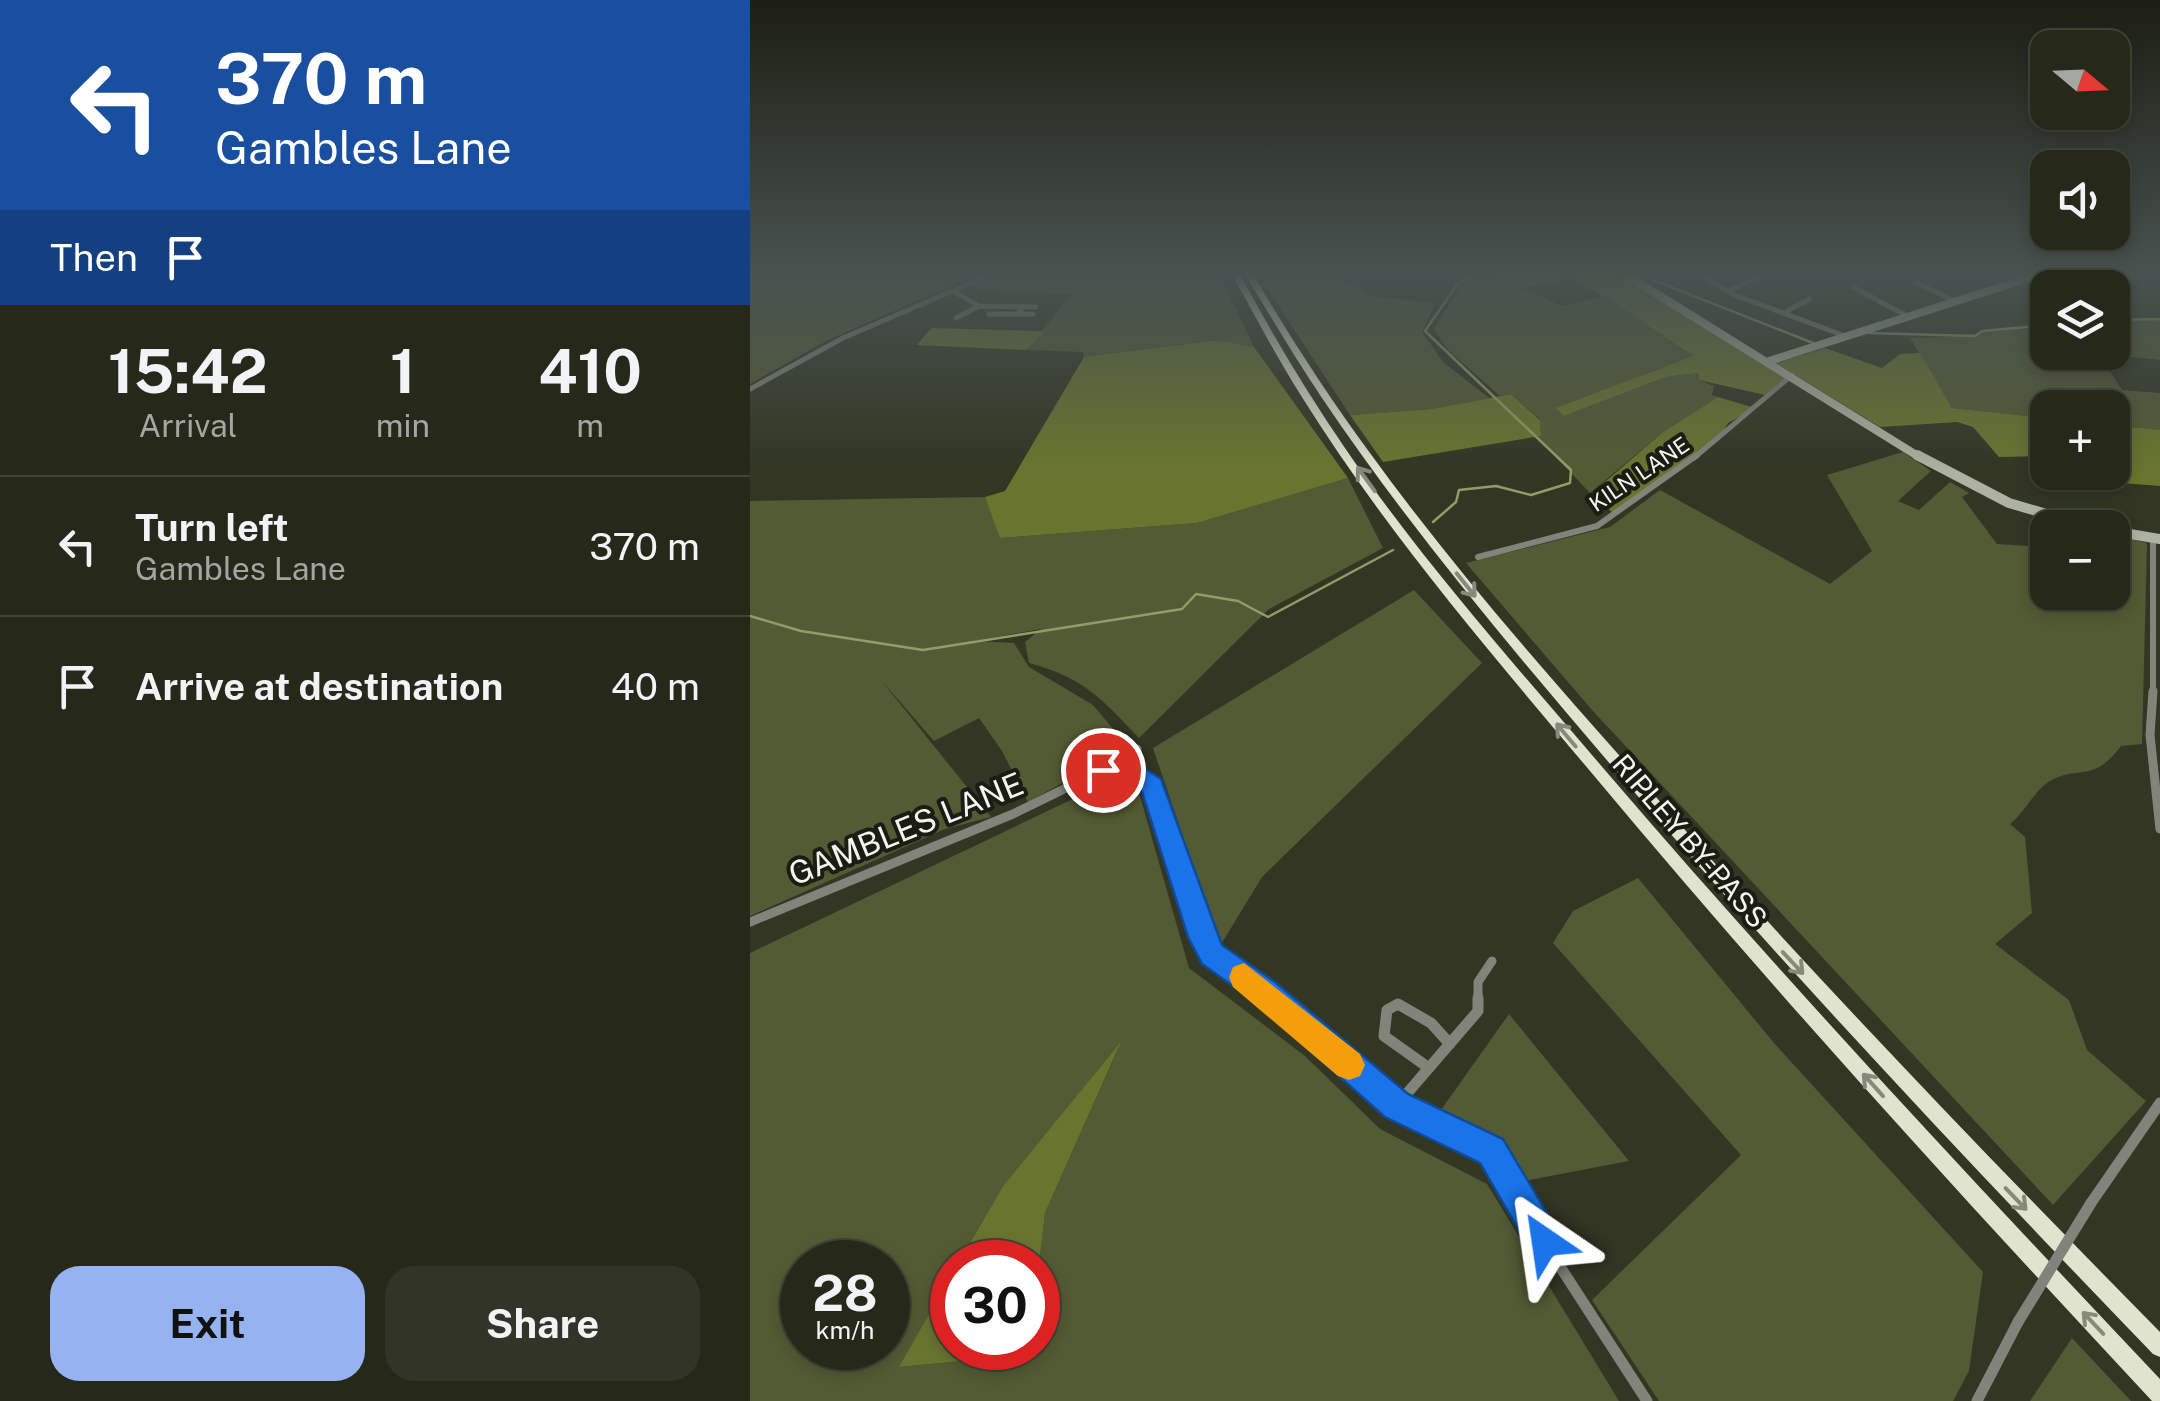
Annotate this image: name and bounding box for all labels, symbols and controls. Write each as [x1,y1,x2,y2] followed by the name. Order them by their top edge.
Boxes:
[2030,30,2130,130] north arrow
[2030,30,2130,610] map controls
[215,37,427,120] text: 370 m
[50,40,180,170] icon: left
[215,121,512,174] text: Gambles Lane
[2030,150,2130,250] button: sound
[158,230,213,285] icon: arrive
[50,235,138,280] text: Then
[2030,270,2130,370] button: layers
[108,336,268,407] text: 15:42
[390,336,416,407] text: 1
[538,336,642,407] text: 410
[2030,390,2130,490] button: +
[138,407,237,444] text: Arrival
[376,407,430,444] text: min
[576,407,604,444] text: m
[1584,431,1694,517] street label: KILN LANE
[1355,466,1376,493] one-way arrow
[135,505,289,550] text: Turn left
[2030,510,2130,610] button: −
[50,519,105,574] icon: left
[589,524,700,569] text: 370 m
[135,550,346,587] text: Gambles Lane
[1455,571,1476,598] one-way arrow
[50,659,105,714] icon: arrive
[135,664,503,709] text: Arrive at destination
[611,664,700,709] text: 40 m
[1556,722,1578,748] one-way arrow
[1061,728,1146,813] pin
[1076,743,1131,798] icon: arrive
[1606,747,1775,934] street label: RIPLEY BY-PASS
[783,765,1028,892] street label: GAMBLES LANE
[1781,951,1805,975] one-way arrow
[1861,1073,1884,1098] one-way arrow
[2004,1186,2028,1211] one-way arrow
[1493,1190,1597,1294] position arrow
[930,1240,1060,1370] speed limit sign: 30
[812,1263,878,1322] text: 28
[50,1266,365,1381] button: Exit
[385,1266,700,1381] button: Share
[2081,1312,2105,1336] one-way arrow
[816,1315,874,1345] text: km/h

